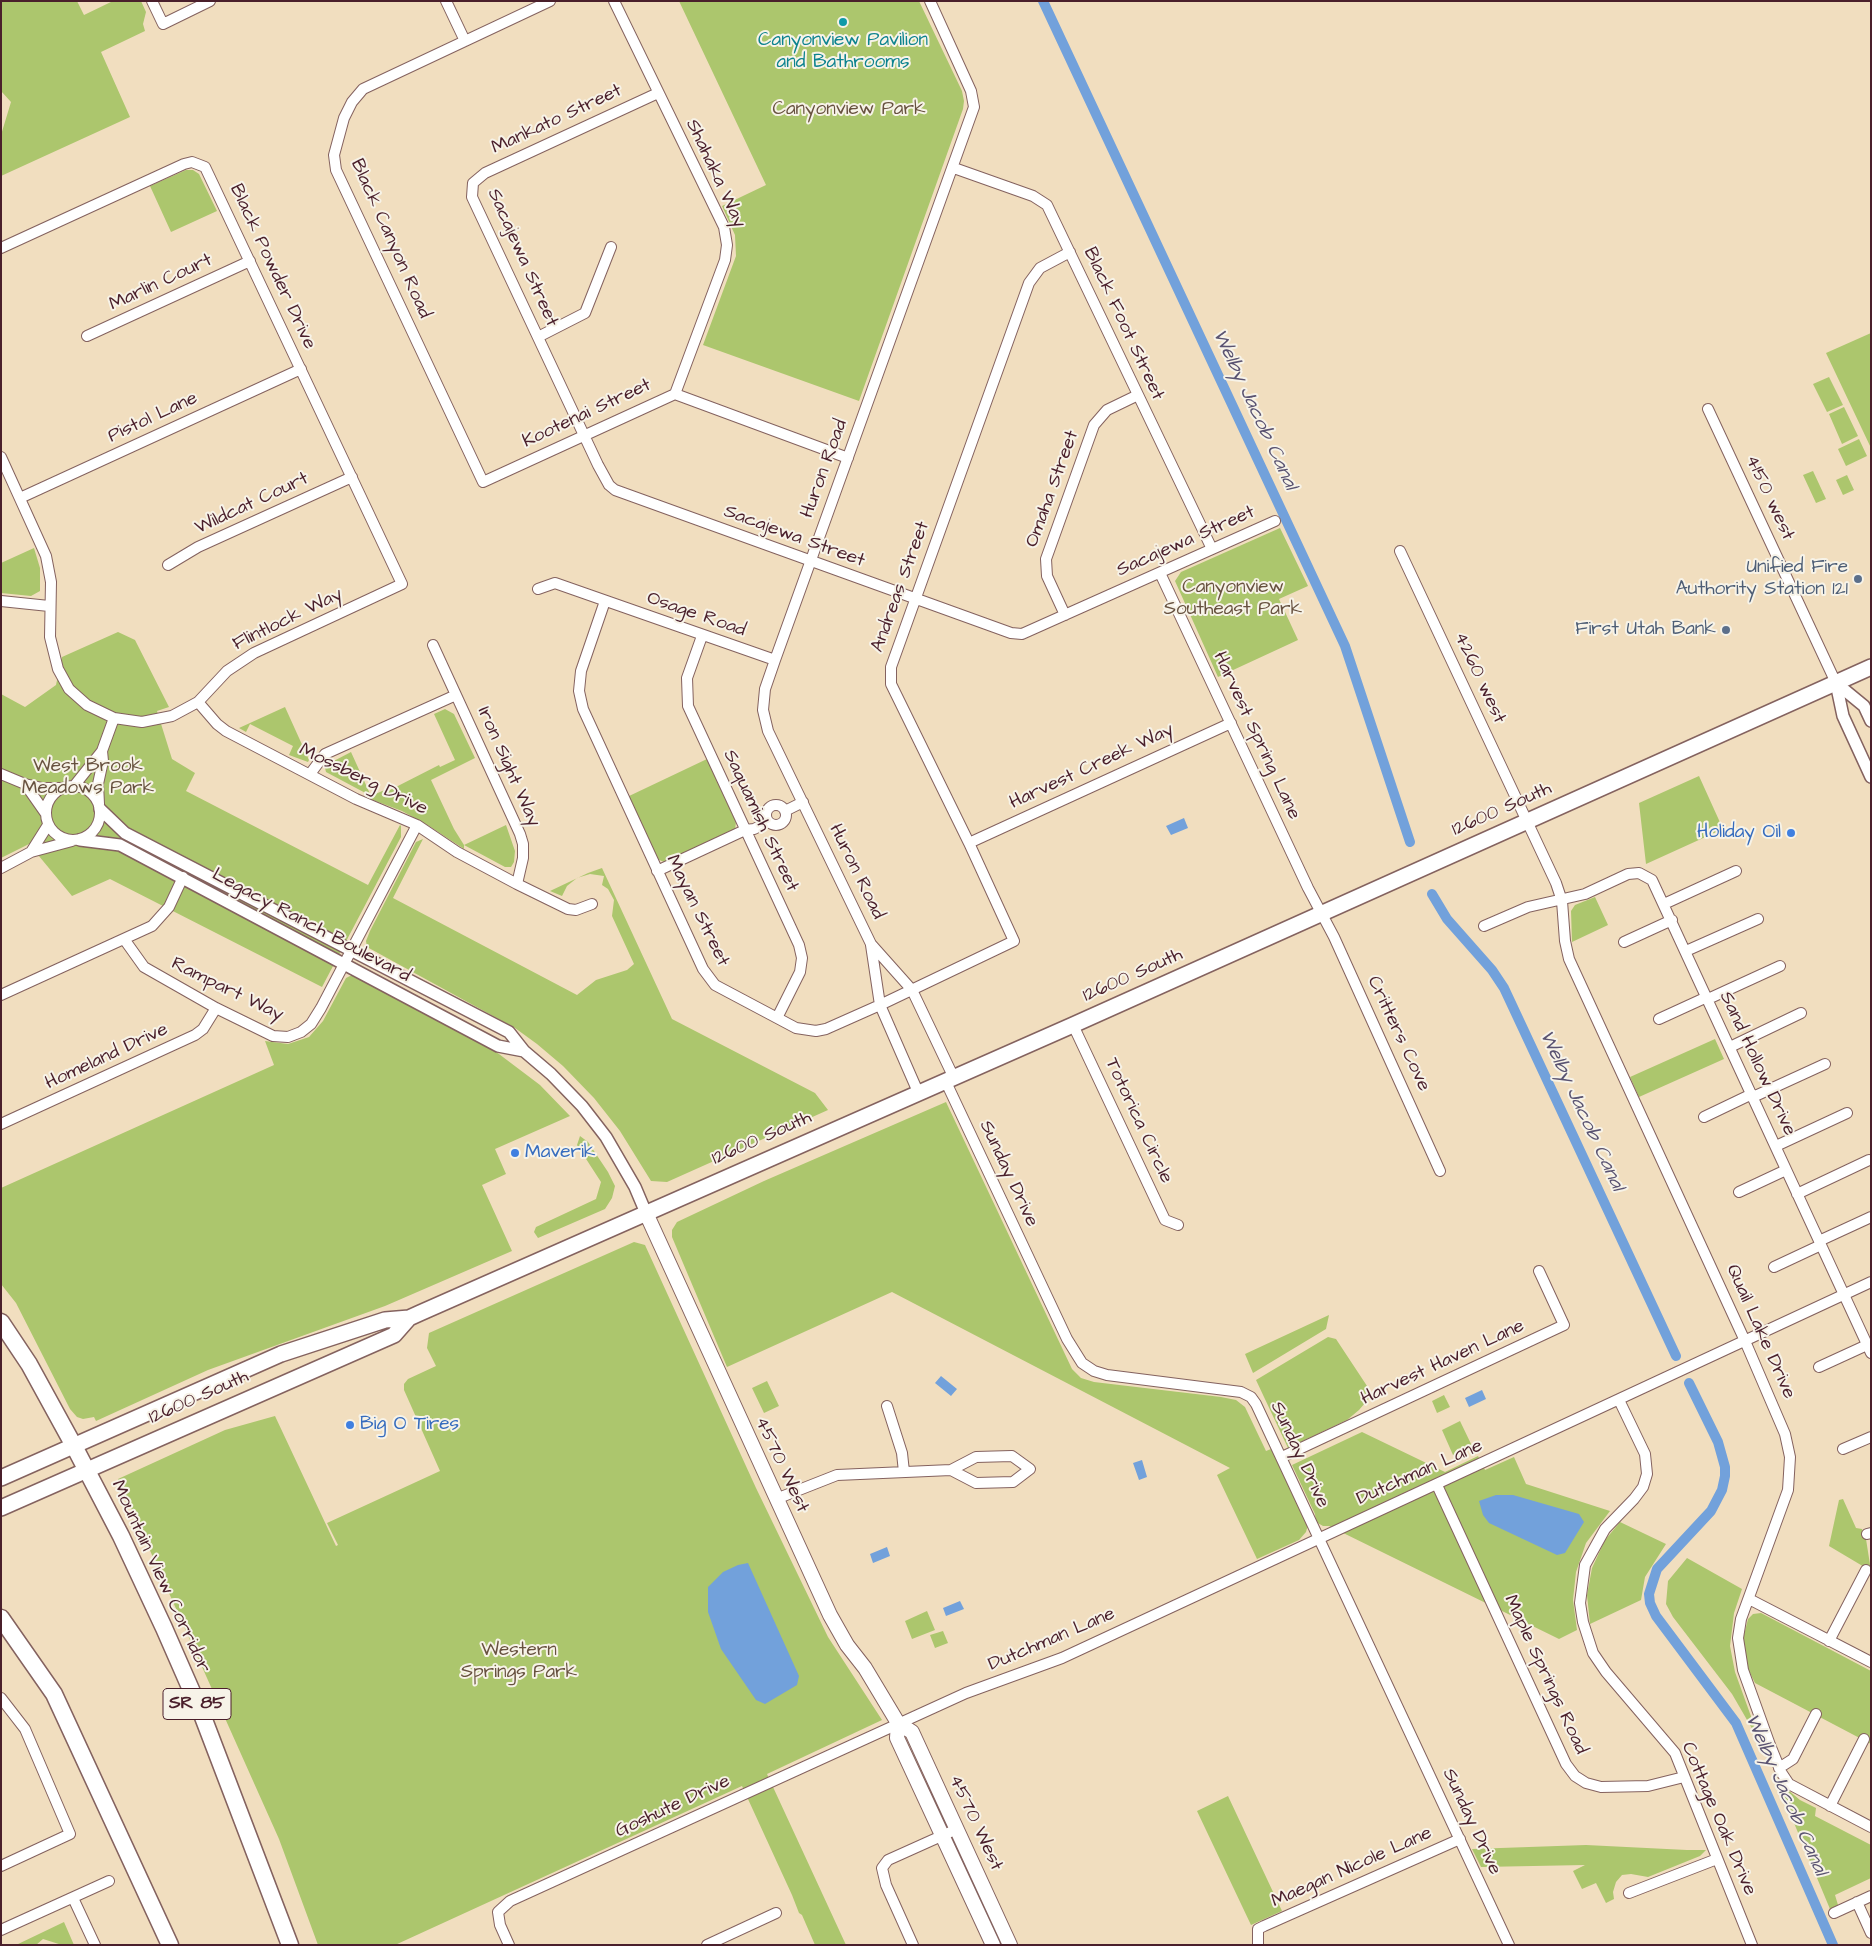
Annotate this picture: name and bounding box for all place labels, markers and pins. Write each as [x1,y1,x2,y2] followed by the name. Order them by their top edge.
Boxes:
[837,16,849,28] marker: Canyonview Pavilion and Bathrooms
[758,30,928,74] place label: Canyonview Pavilion and Bathrooms
[1676,557,1848,601] place label: Unified Fire Authority Station 121
[1852,573,1864,585] marker: Unified Fire Authority Station 121
[1575,619,1716,641] place label: First Utah Bank
[1720,624,1732,636] marker: First Utah Bank
[1697,822,1781,844] place label: Holiday Oil
[1785,827,1797,839] marker: Holiday Oil
[525,1142,596,1164] place label: Maverik
[509,1147,521,1159] marker: Maverik
[360,1414,459,1436] place label: Big O Tires
[344,1419,356,1431] marker: Big O Tires

